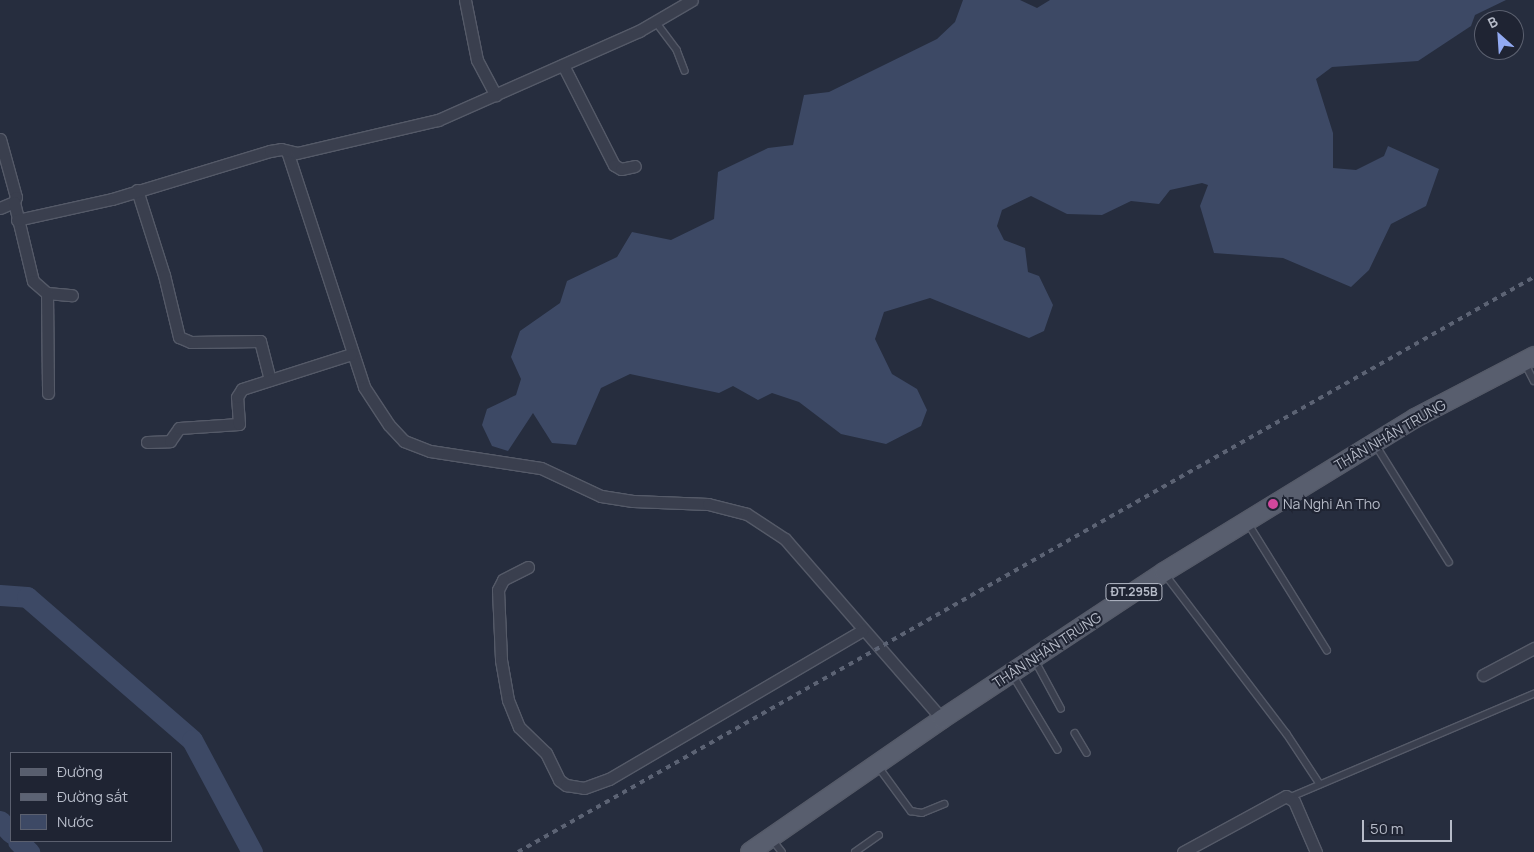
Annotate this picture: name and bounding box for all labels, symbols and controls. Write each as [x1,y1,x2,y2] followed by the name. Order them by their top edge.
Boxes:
[1474,10,1524,60] north arrow
[1485,11,1501,32] text: B
[1331,396,1449,474] street label: THÂN NHÂN TRUNG
[1283,496,1380,512] place label: Na Nghi An Tho
[1267,498,1279,510] marker: Na Nghi An Tho
[1105,582,1163,602] road number: ĐT.295B
[990,609,1104,691] street label: THÂN NHÂN TRUNG
[10,752,172,842] legend
[57,761,103,782] text: Đường
[57,786,128,807] text: Đường sắt
[1364,810,1454,842] scale bar
[57,811,94,832] text: Nước
[1370,818,1404,839] text: 50 m

